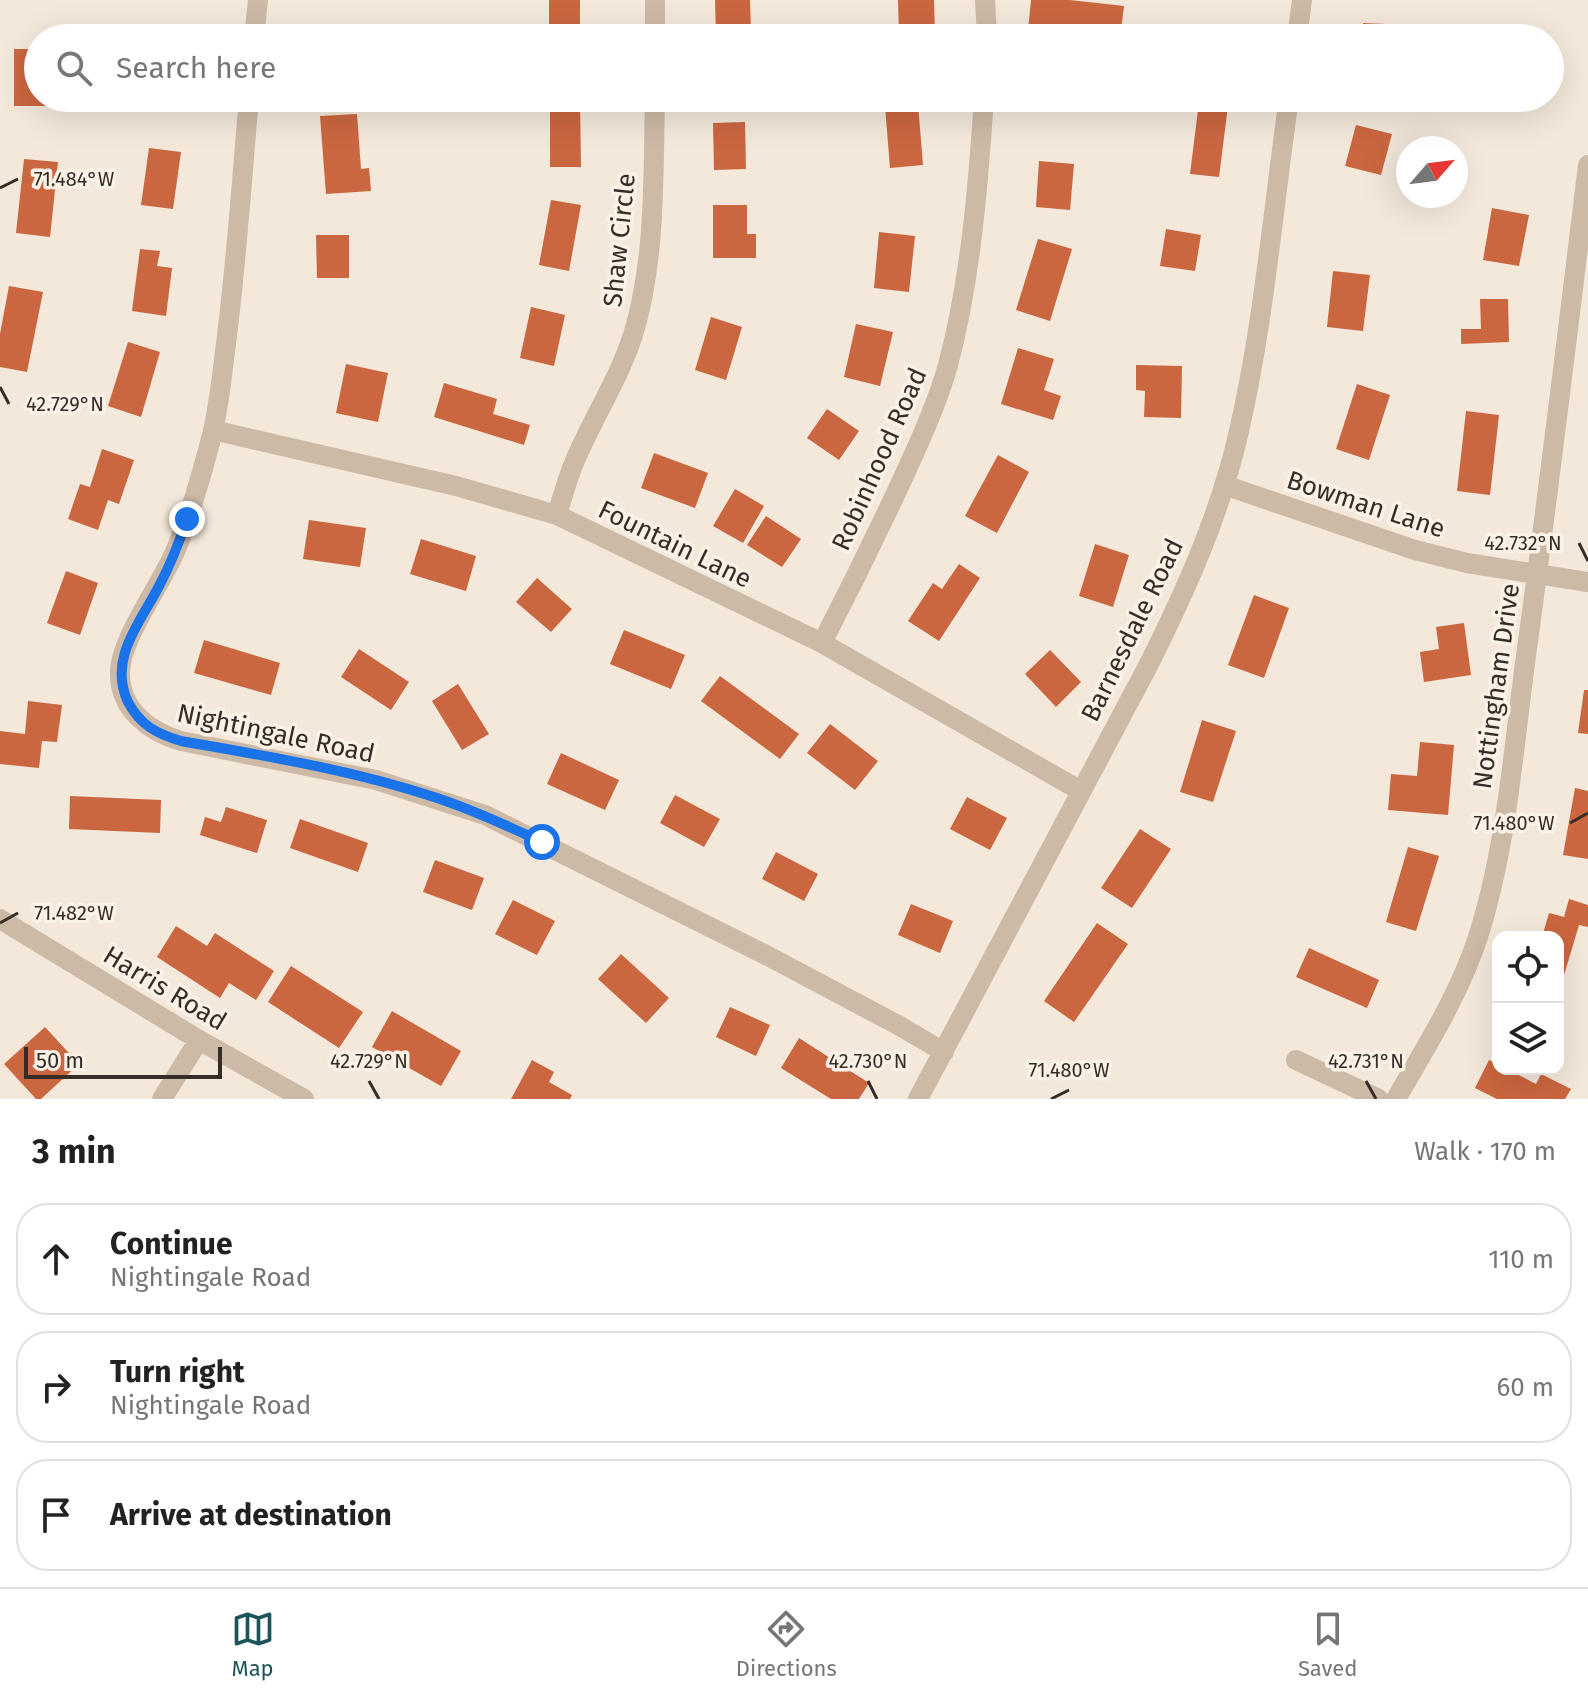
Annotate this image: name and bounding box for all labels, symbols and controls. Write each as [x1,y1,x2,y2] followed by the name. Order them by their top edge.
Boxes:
[24,24,1564,112] search box
[52,46,96,90] icon: search
[116,50,276,86] text: Search here
[1396,136,1468,208] north arrow
[34,167,115,191] text: 71.484°W
[597,172,642,308] street label: Shaw Circle
[825,363,934,555] street label: Robinhood Road
[26,392,104,416] text: 42.729°N
[1283,464,1449,545] street label: Bowman Lane
[593,494,756,595] street label: Fountain Lane
[169,501,205,537] route end
[1484,531,1562,555] text: 42.732°N
[1075,534,1190,727] street label: Barnesdale Road
[1467,581,1526,791] street label: Nottingham Drive
[174,697,378,770] street label: Nightingale Road
[1473,811,1555,835] text: 71.480°W
[524,824,560,860] route start
[34,901,114,925] text: 71.482°W
[1492,931,1564,1075] map controls
[1492,931,1564,1003] button: locate
[98,940,232,1037] street label: Harris Road
[1492,1003,1564,1075] button: layers
[24,1043,222,1079] scale bar
[36,1047,84,1074] text: 50 m
[330,1049,408,1073] text: 42.729°N
[829,1049,907,1073] text: 42.730°N
[1328,1049,1404,1073] text: 42.731°N
[1028,1058,1110,1082] text: 71.480°W
[32,1131,116,1172] text: 3 min
[1414,1136,1556,1167] text: Walk · 170 m
[110,1226,233,1262] text: Continue
[34,1237,78,1281] icon: ahead
[1488,1244,1554,1275] text: 110 m
[110,1262,311,1293] text: Nightingale Road
[110,1354,245,1390] text: Turn right
[34,1365,78,1409] icon: right
[1496,1372,1554,1403] text: 60 m
[110,1390,311,1421] text: Nightingale Road
[34,1493,78,1537] icon: arrive
[110,1497,392,1533] text: Arrive at destination
[231,1607,275,1682] tab: Map
[736,1607,837,1682] tab: Directions
[1298,1607,1357,1682] tab: Saved

